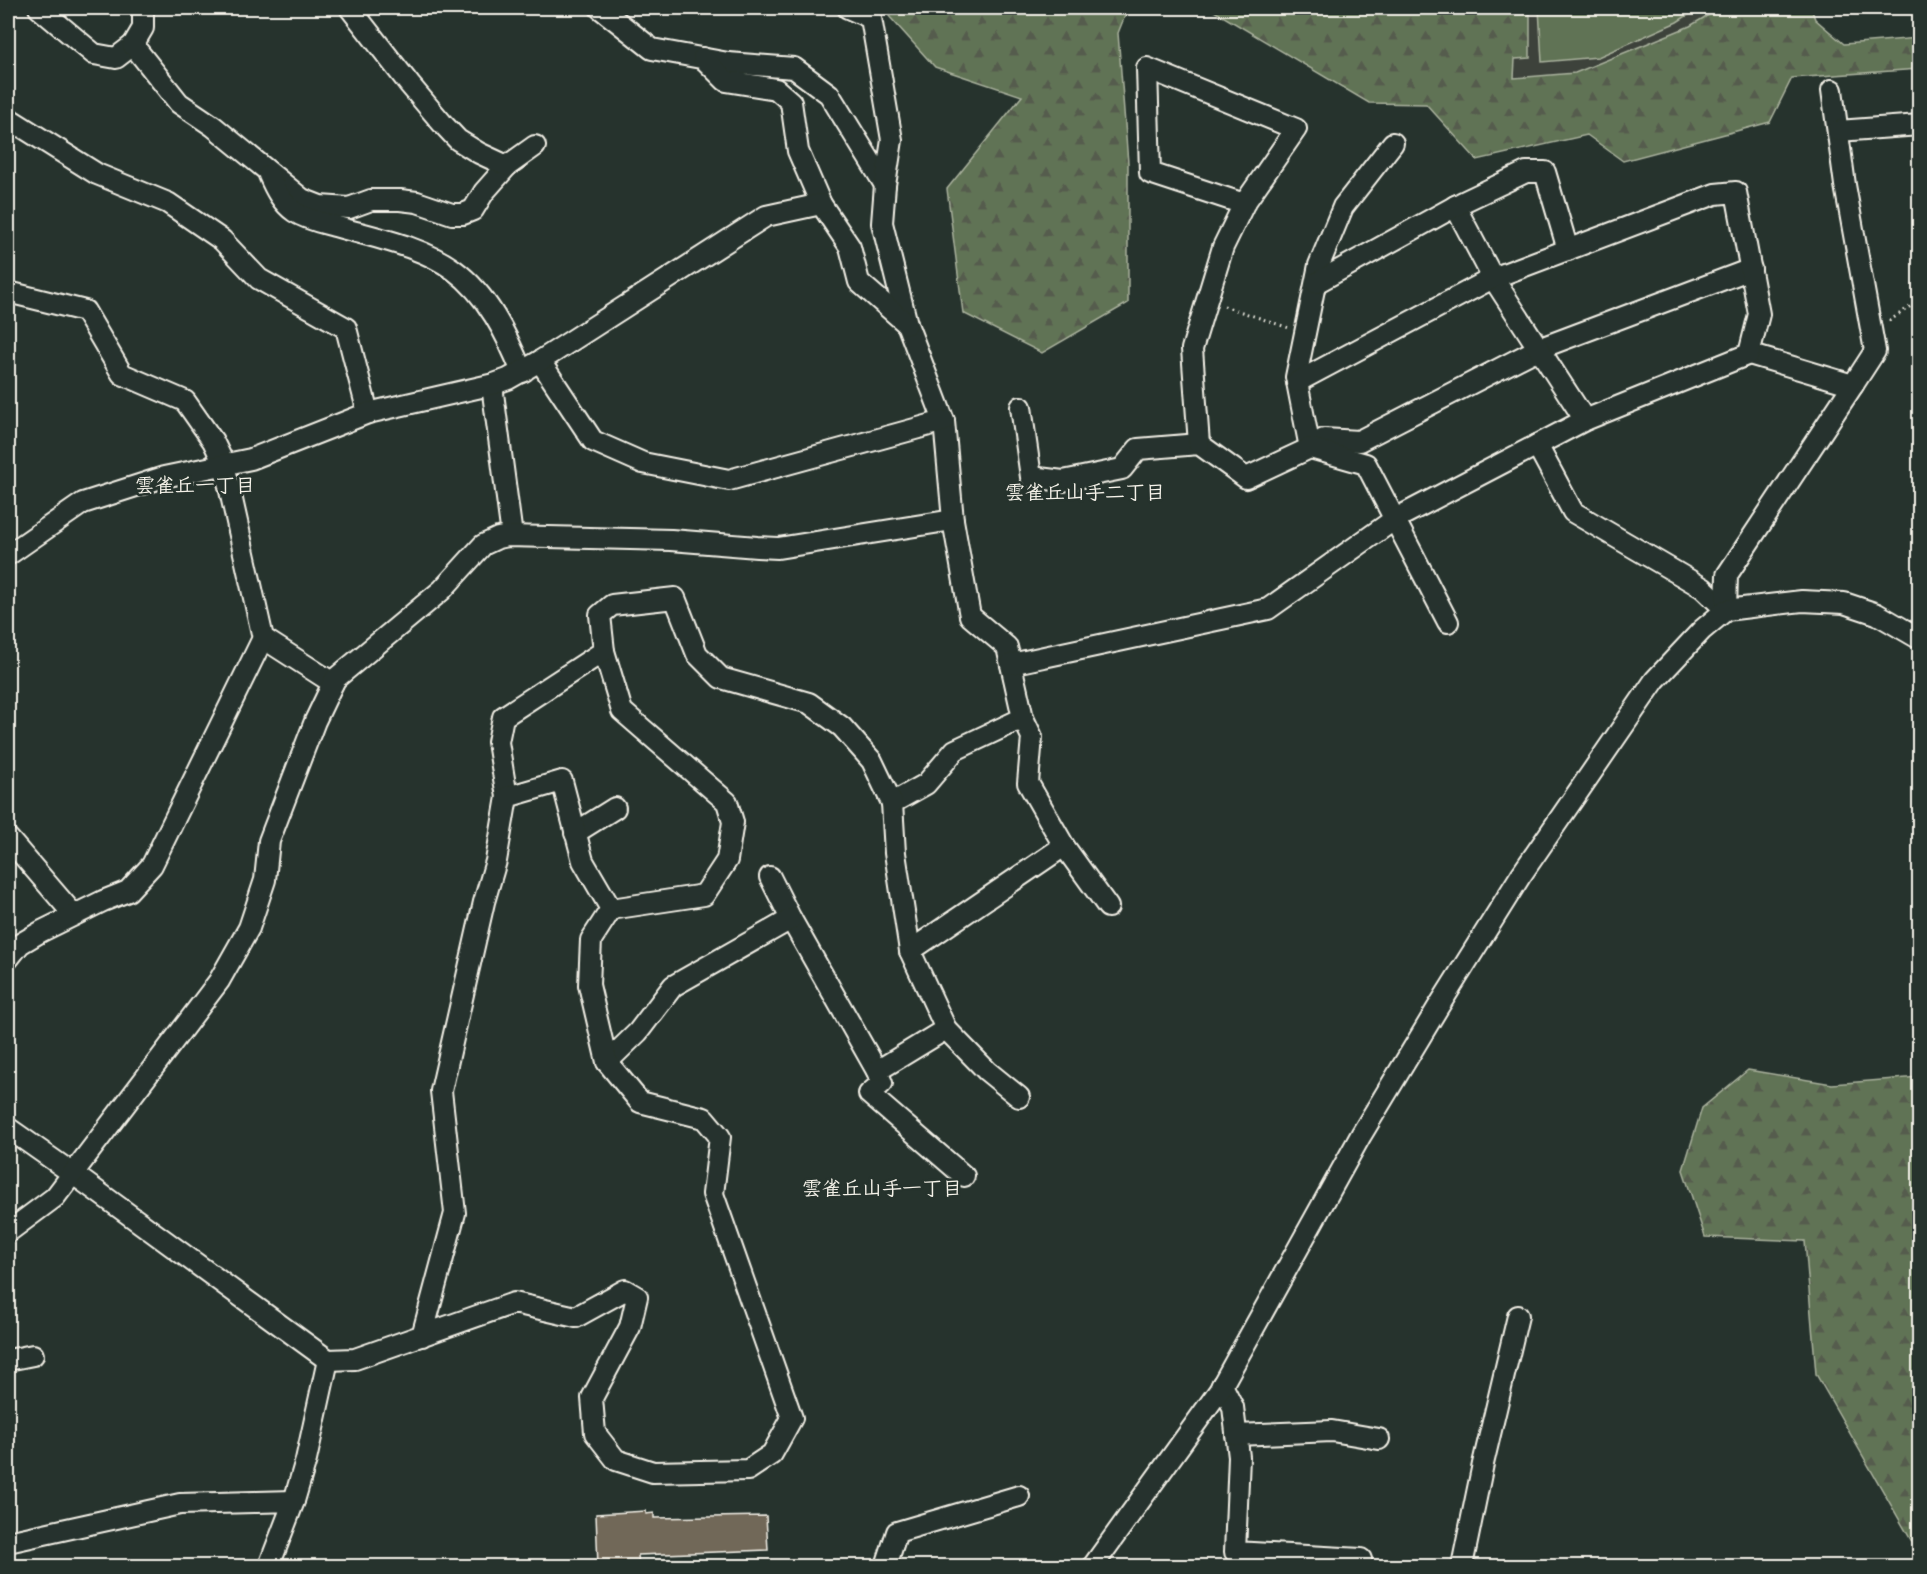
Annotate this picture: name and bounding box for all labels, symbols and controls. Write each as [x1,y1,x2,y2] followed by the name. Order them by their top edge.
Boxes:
[135,472,255,500] district label: 雲雀丘一丁目
[1005,479,1165,507] district label: 雲雀丘山手二丁目
[802,1175,962,1203] district label: 雲雀丘山手一丁目

